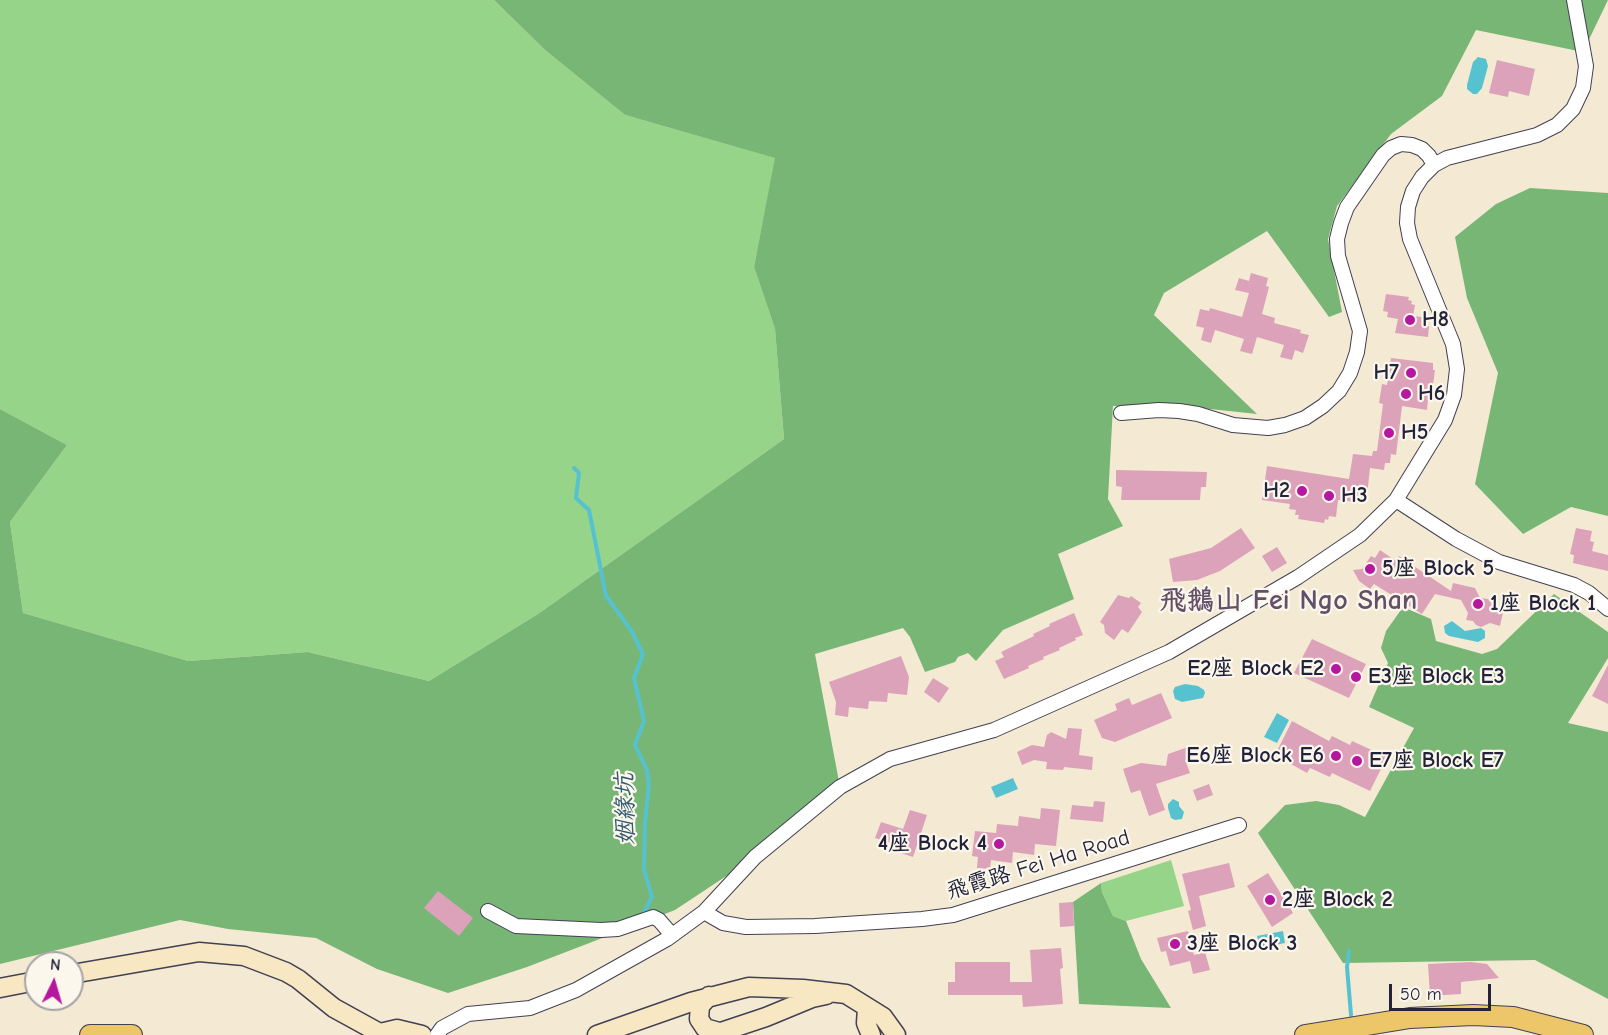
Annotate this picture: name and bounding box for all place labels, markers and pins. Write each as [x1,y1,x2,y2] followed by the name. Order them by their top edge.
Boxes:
[1422,307,1449,333] place label: H8
[1403,313,1417,327] marker: H8
[1373,360,1399,386] place label: H7
[1404,366,1418,380] marker: H7
[1418,381,1445,407] place label: H6
[1399,387,1413,401] marker: H6
[1401,420,1428,446] place label: H5
[1382,426,1396,440] marker: H5
[1263,478,1290,504] place label: H2
[1341,483,1368,509] place label: H3
[1295,484,1309,498] marker: H2
[1322,489,1336,503] marker: H3
[1382,556,1494,582] place label: 5座 Block 5
[1363,562,1377,576] marker: 5座 Block 5
[1490,591,1596,617] place label: 1座 Block 1
[1471,597,1485,611] marker: 1座 Block 1
[1187,656,1324,682] place label: E2座 Block E2
[1329,662,1343,676] marker: E2座 Block E2
[1368,664,1505,690] place label: E3座 Block E3
[1349,670,1363,684] marker: E3座 Block E3
[1186,743,1324,769] place label: E6座 Block E6
[1369,748,1504,774] place label: E7座 Block E7
[1329,749,1343,763] marker: E6座 Block E6
[1350,754,1364,768] marker: E7座 Block E7
[878,831,987,857] place label: 4座 Block 4
[992,837,1006,851] marker: 4座 Block 4
[1282,887,1393,913] place label: 2座 Block 2
[1263,893,1277,907] marker: 2座 Block 2
[1187,931,1297,957] place label: 3座 Block 3
[1168,937,1182,951] marker: 3座 Block 3

